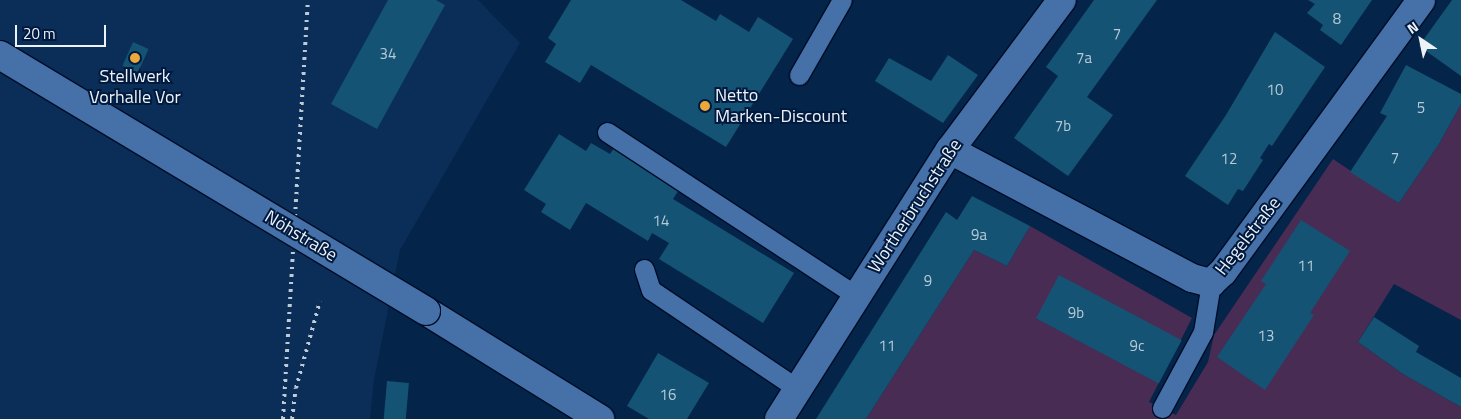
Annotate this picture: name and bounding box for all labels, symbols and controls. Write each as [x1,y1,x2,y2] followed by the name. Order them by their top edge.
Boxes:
[1333,10,1341,28] house number: 8
[18,15,109,47] scale bar
[1396,15,1446,65] north arrow
[1402,16,1422,39] text: N
[23,22,56,45] text: 20 m
[1113,25,1121,43] house number: 7
[380,45,396,63] house number: 34
[1076,49,1092,67] house number: 7a
[129,52,141,64] marker: Stellwerk Vorhalle Vor
[89,66,181,108] place label: Stellwerk Vorhalle Vor
[1267,81,1283,99] house number: 10
[715,85,847,128] place label: Netto Marken-Discount
[1417,99,1425,117] house number: 5
[699,100,711,112] marker: Netto Marken-Discount
[1055,117,1071,135] house number: 7b
[864,135,966,277] street label: Wortherbruchstraße
[1391,149,1399,167] house number: 7
[1221,150,1237,168] house number: 12
[1211,193,1285,279] street label: Hegelstraße
[261,206,341,266] street label: Nöhstraße
[653,212,669,230] house number: 14
[971,226,987,244] house number: 9a
[1298,257,1314,275] house number: 11
[924,272,932,290] house number: 9
[1068,304,1084,322] house number: 9b
[1258,327,1274,345] house number: 13
[879,337,895,355] house number: 11
[1130,337,1144,355] house number: 9c
[660,386,676,404] house number: 16

